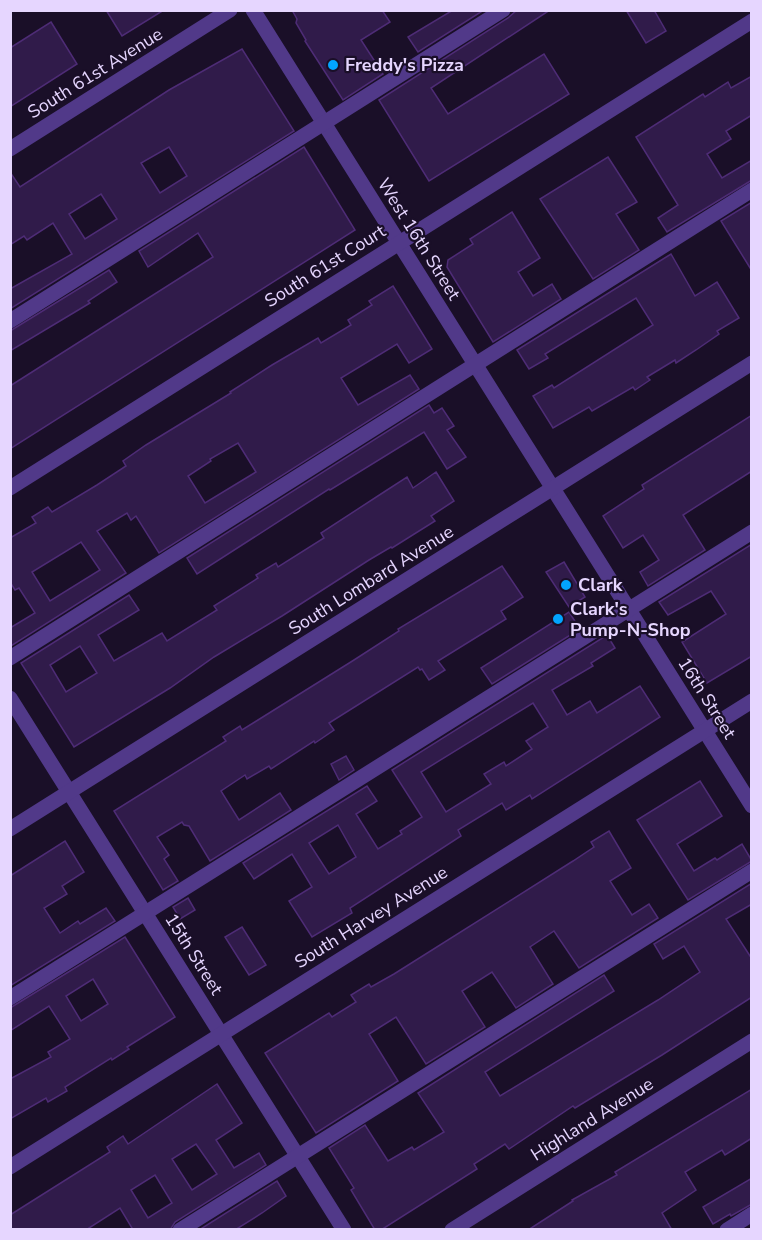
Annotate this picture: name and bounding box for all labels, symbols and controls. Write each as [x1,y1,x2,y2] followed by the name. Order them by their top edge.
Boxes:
[23,22,167,124] street label: South 61st Avenue
[345,53,464,77] place label: Freddy's Pizza
[326,58,340,72] marker: Freddy's Pizza
[372,173,467,305] street label: West 16th Street
[260,219,391,313] street label: South 61st Court
[284,519,458,641] street label: South Lombard Avenue
[578,573,623,597] place label: Clark
[559,578,573,592] marker: Clark
[570,597,691,642] place label: Clark's Pump-N-Shop
[551,612,565,626] marker: Clark's Pump-N-Shop
[672,653,742,744] street label: 16th Street
[290,860,452,974] street label: South Harvey Avenue
[159,909,229,1000] street label: 15th Street
[526,1072,658,1166] street label: Highland Avenue

